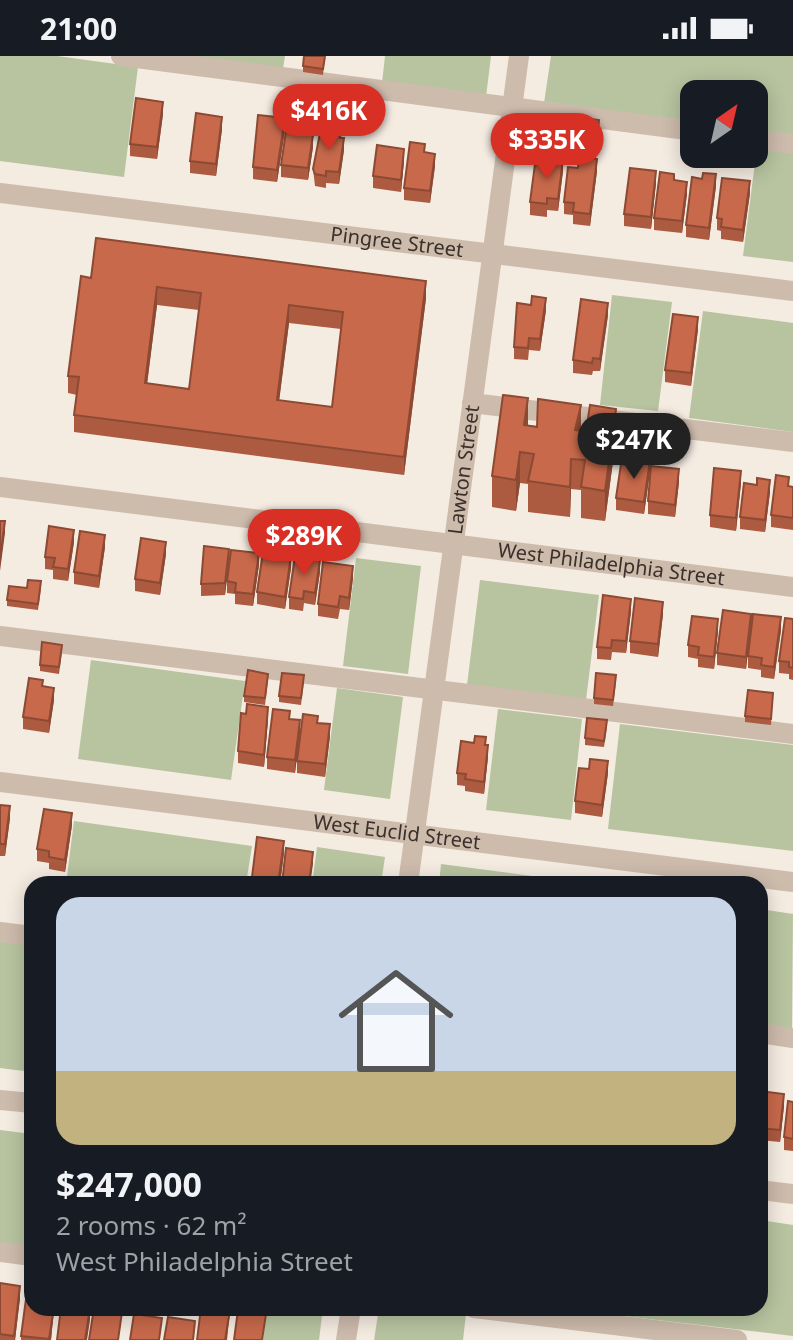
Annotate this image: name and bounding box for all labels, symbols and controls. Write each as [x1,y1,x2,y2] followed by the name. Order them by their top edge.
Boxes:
[40,8,117,49] text: 21:00
[680,80,768,168] north arrow
[680,80,768,168] map controls
[273,84,385,152] pin: $416K
[291,92,367,128] text: $416K
[491,113,603,181] pin: $335K
[509,121,585,157] text: $335K
[329,220,465,263] street label: Pingree Street
[441,403,485,536] street label: Lawton Street
[578,413,690,481] pin: $247K
[596,421,672,457] text: $247K
[248,509,360,577] pin: $289K
[266,517,342,553] text: $289K
[496,536,726,591] street label: West Philadelphia Street
[312,808,482,855] street label: West Euclid Street
[324,949,468,1093] icon: home
[56,1161,202,1207] text: $247,000
[56,1207,246,1243] text: 2 rooms · 62 m²
[56,1243,353,1279] text: West Philadelphia Street

